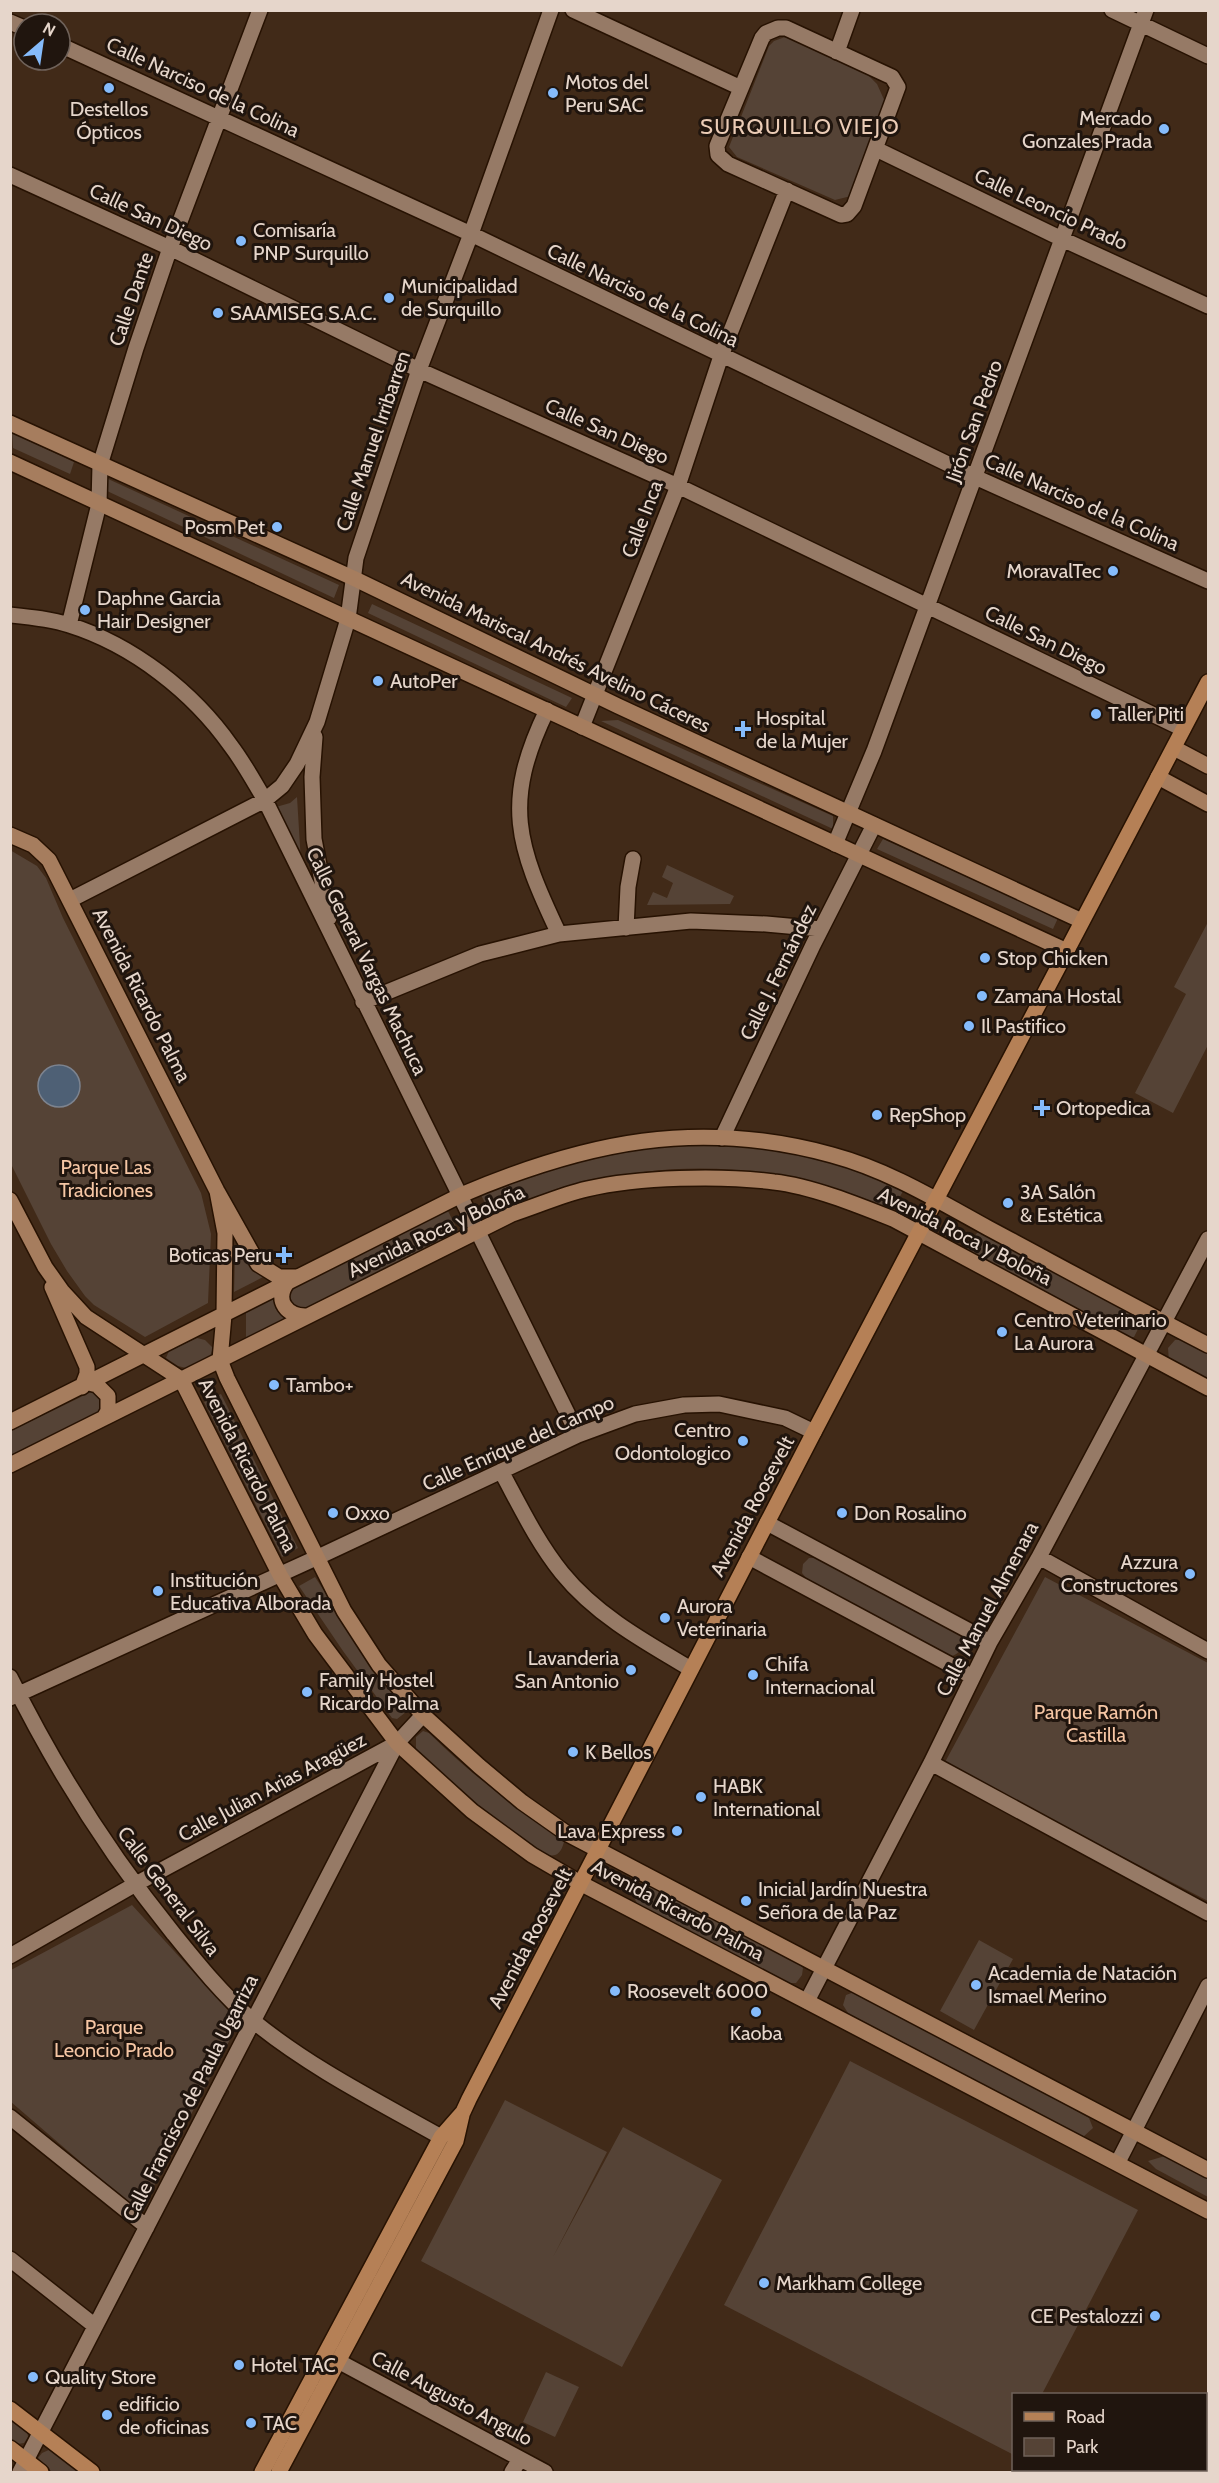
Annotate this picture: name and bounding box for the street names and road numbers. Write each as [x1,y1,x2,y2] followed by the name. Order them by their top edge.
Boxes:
[103,32,304,142] street label: Calle Narciso de la Colina
[971,163,1131,255] street label: Calle Leoncio Prado
[86,178,216,256] street label: Calle San Diego
[543,238,743,352] street label: Calle Narciso de la Colina
[104,249,158,349] street label: Calle Dante
[331,348,415,534] street label: Calle Manuel Irribarren
[940,357,1007,486] street label: Jirón San Pedro
[541,393,673,469] street label: Calle San Diego
[981,448,1183,556] street label: Calle Narciso de la Colina
[616,477,668,561] street label: Calle Inca
[397,566,715,738] street label: Avenida Mariscal Andrés Avelino Cáceres
[981,600,1111,680] street label: Calle San Diego
[301,843,433,1079] street label: Calle General Vargas Machuca
[735,900,821,1044] street label: Calle J. Fernández
[88,904,197,1086] street label: Avenida Ricardo Palma
[344,1179,528,1282] street label: Avenida Roca y Boloña
[874,1182,1056,1290] street label: Avenida Roca y Boloña
[194,1374,303,1556] street label: Avenida Ricardo Palma
[418,1390,618,1496] street label: Calle Enrique del Campo
[705,1431,799,1580] street label: Avenida Roosevelt
[931,1517,1043,1700] street label: Calle Manuel Almenara
[174,1727,370,1847] street label: Calle Julian Arias Aragüez
[113,1822,226,1961] street label: Calle General Silva
[587,1854,769,1966] street label: Avenida Ricardo Palma
[483,1863,577,2012] street label: Avenida Roosevelt
[117,1970,263,2226] street label: Calle Francisco de Paula Ugarriza
[367,2345,537,2451] street label: Calle Augusto Angulo

